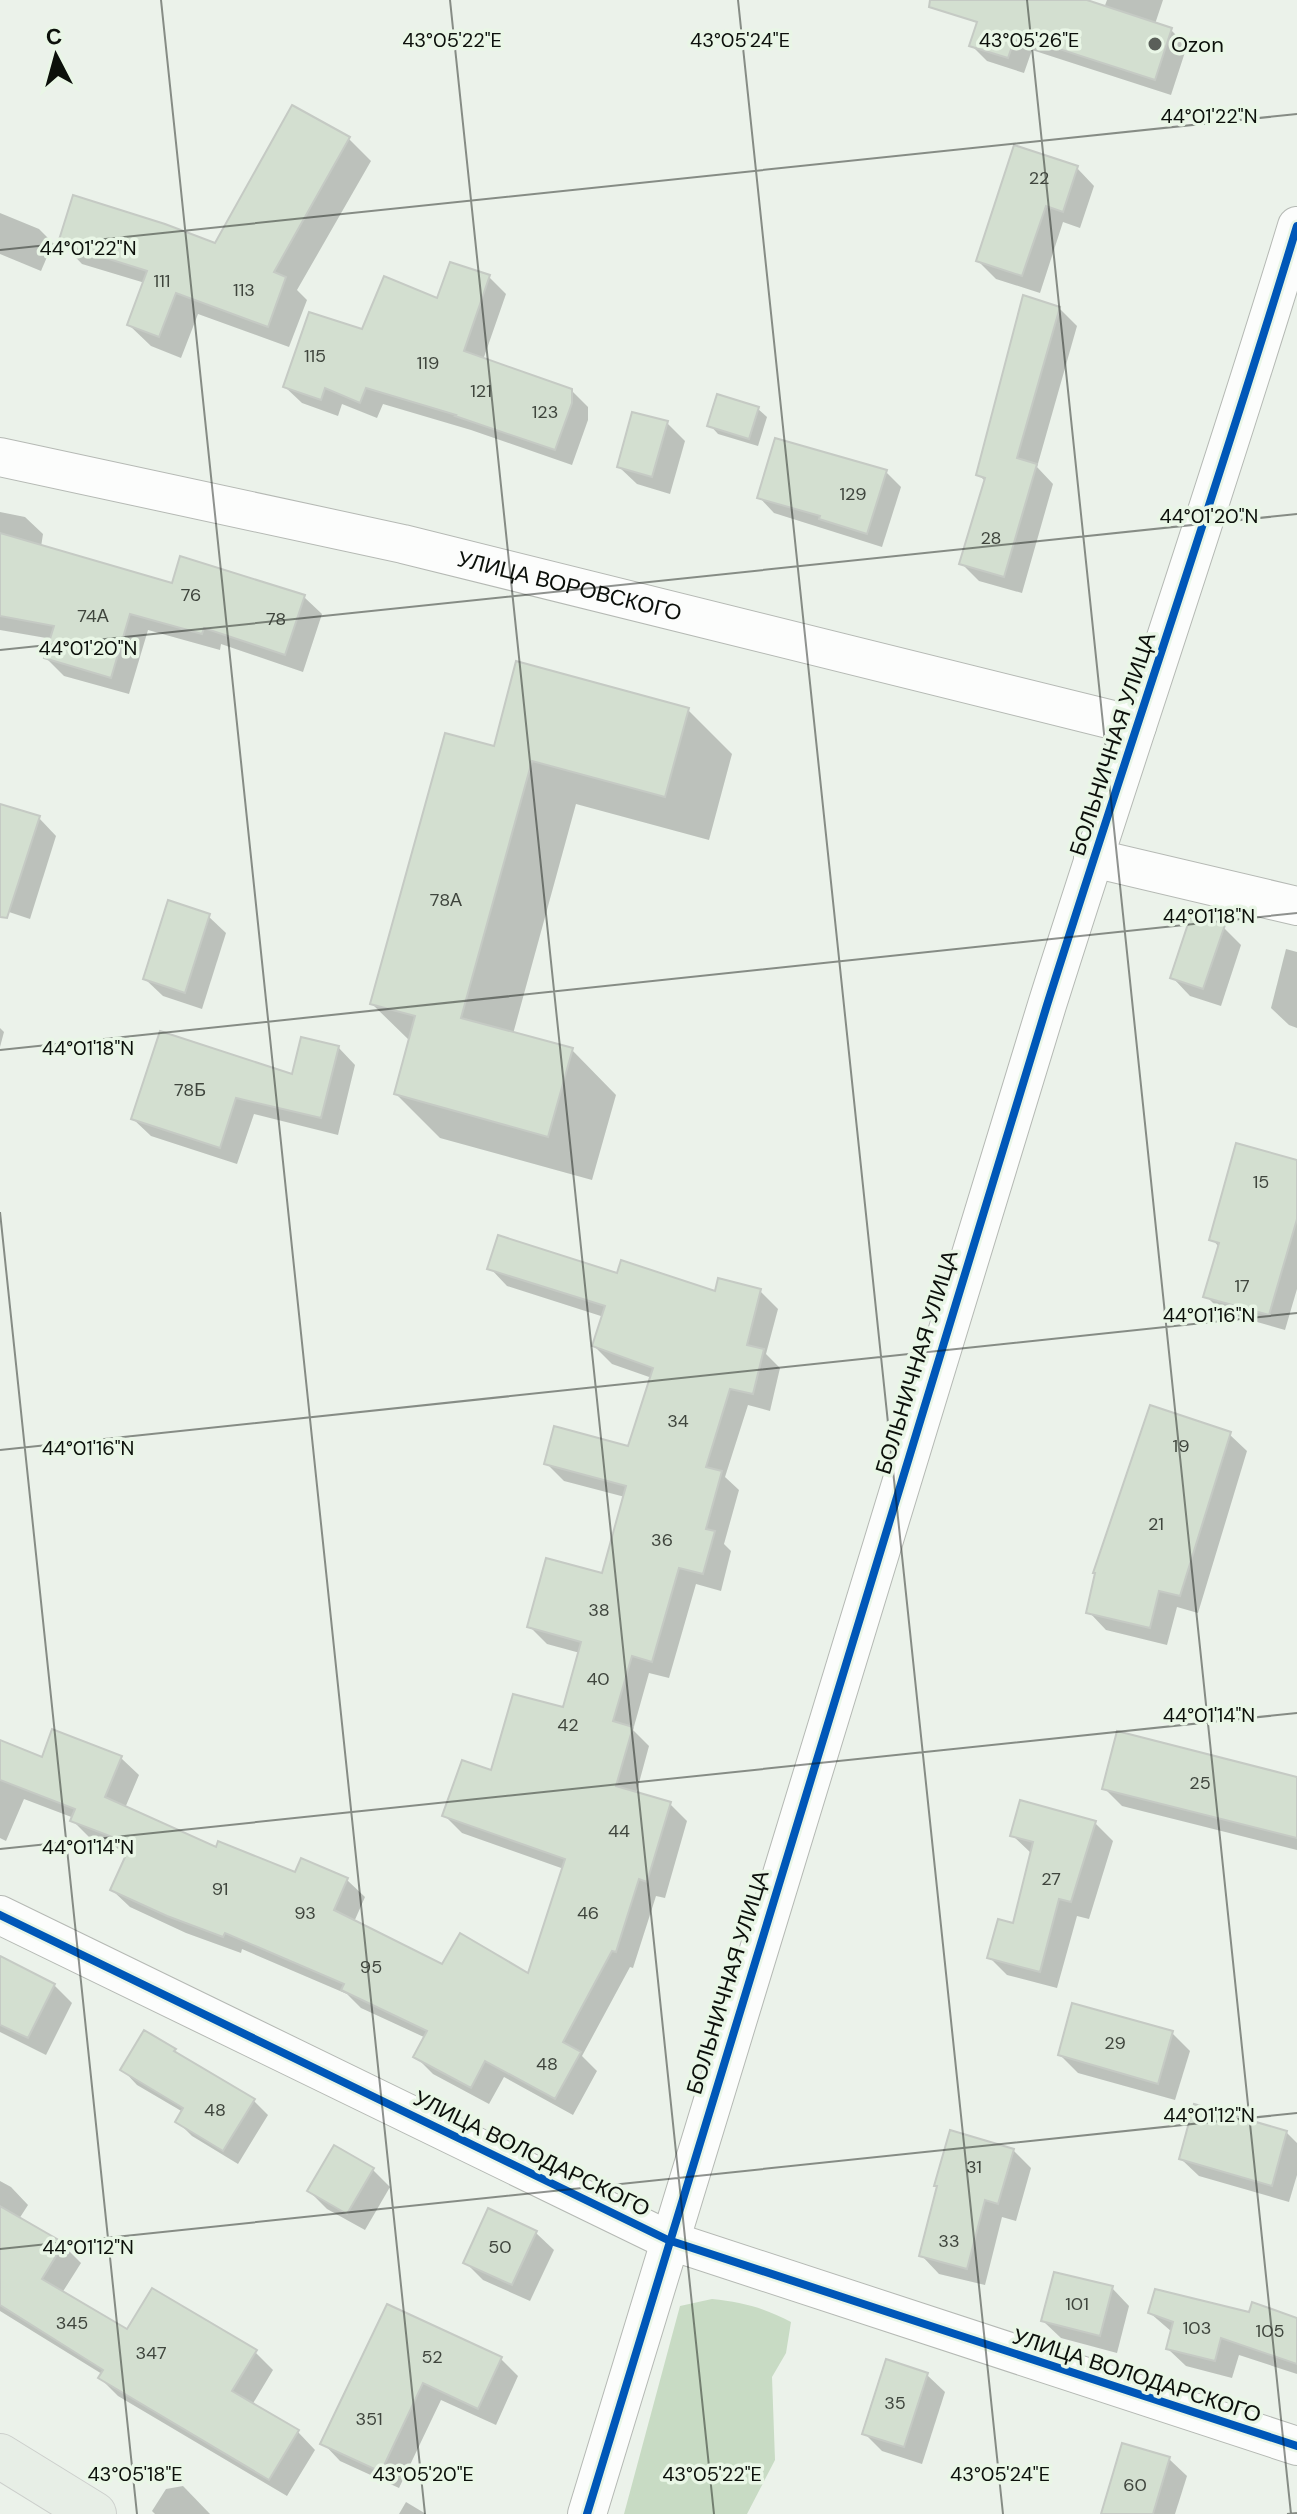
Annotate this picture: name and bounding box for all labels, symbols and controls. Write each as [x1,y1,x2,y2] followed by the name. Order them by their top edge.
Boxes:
[16,16,96,96] north arrow
[45,21,63,52] text: С
[402,27,502,53] text: 43°05'22"E
[690,27,790,53] text: 43°05'24"E
[979,27,1079,53] text: 43°05'26"E
[1171,30,1224,59] place label: Ozon
[1146,35,1164,53] marker: Ozon
[1161,103,1257,129] text: 44°01'22"N
[1029,166,1049,190] house number: 22
[40,235,136,261] text: 44°01'22"N
[154,269,170,293] house number: 111
[233,278,255,302] house number: 113
[304,344,326,368] house number: 115
[417,351,439,375] house number: 119
[470,379,492,403] house number: 121
[532,400,558,424] house number: 123
[839,482,867,506] house number: 129
[1160,503,1258,529] text: 44°01'20"N
[980,526,1002,550] house number: 28
[454,544,685,628] street label: УЛИЦА ВОРОВСКОГО
[181,583,201,607] house number: 76
[77,604,109,628] house number: 74А
[266,607,286,631] house number: 78
[1063,629,1162,859] street label: БОЛЬНИЧНАЯ УЛИЦА
[39,635,137,661] text: 44°01'20"N
[430,888,462,912] house number: 78А
[1163,903,1255,929] text: 44°01'18"N
[42,1035,134,1061] text: 44°01'18"N
[174,1078,206,1102] house number: 78Б
[1253,1170,1269,1194] house number: 15
[869,1246,965,1478] street label: БОЛЬНИЧНАЯ УЛИЦА
[1234,1274,1250,1298] house number: 17
[1163,1302,1255,1328] text: 44°01'16"N
[667,1409,689,1433] house number: 34
[1173,1434,1189,1458] house number: 19
[42,1435,134,1461] text: 44°01'16"N
[1148,1512,1164,1536] house number: 21
[651,1528,673,1552] house number: 36
[588,1598,610,1622] house number: 38
[586,1667,610,1691] house number: 40
[1163,1702,1255,1728] text: 44°01'14"N
[557,1713,579,1737] house number: 42
[1189,1771,1211,1795] house number: 25
[608,1819,630,1843] house number: 44
[42,1834,134,1860] text: 44°01'14"N
[680,1866,776,2098] street label: БОЛЬНИЧНАЯ УЛИЦА
[1041,1867,1061,1891] house number: 27
[212,1877,228,1901] house number: 91
[294,1901,316,1925] house number: 93
[577,1901,599,1925] house number: 46
[360,1955,382,1979] house number: 95
[1104,2031,1126,2055] house number: 29
[536,2052,558,2076] house number: 48
[409,2084,655,2223] street label: УЛИЦА ВОЛОДАРСКОГО
[204,2098,226,2122] house number: 48
[1163,2102,1255,2128] text: 44°01'12"N
[966,2155,982,2179] house number: 31
[938,2229,960,2253] house number: 33
[42,2234,134,2260] text: 44°01'12"N
[488,2235,512,2259] house number: 50
[1065,2292,1089,2316] house number: 101
[56,2311,88,2335] house number: 345
[1183,2316,1211,2340] house number: 103
[1256,2319,1284,2343] house number: 105
[1009,2322,1265,2429] street label: УЛИЦА ВОЛОДАРСКОГО
[135,2341,167,2365] house number: 347
[421,2345,443,2369] house number: 52
[884,2391,906,2415] house number: 35
[355,2407,383,2431] house number: 351
[87,2461,183,2487] text: 43°05'18"E
[372,2461,474,2487] text: 43°05'20"E
[662,2461,762,2487] text: 43°05'22"E
[950,2461,1050,2487] text: 43°05'24"E
[1123,2473,1147,2497] house number: 60

